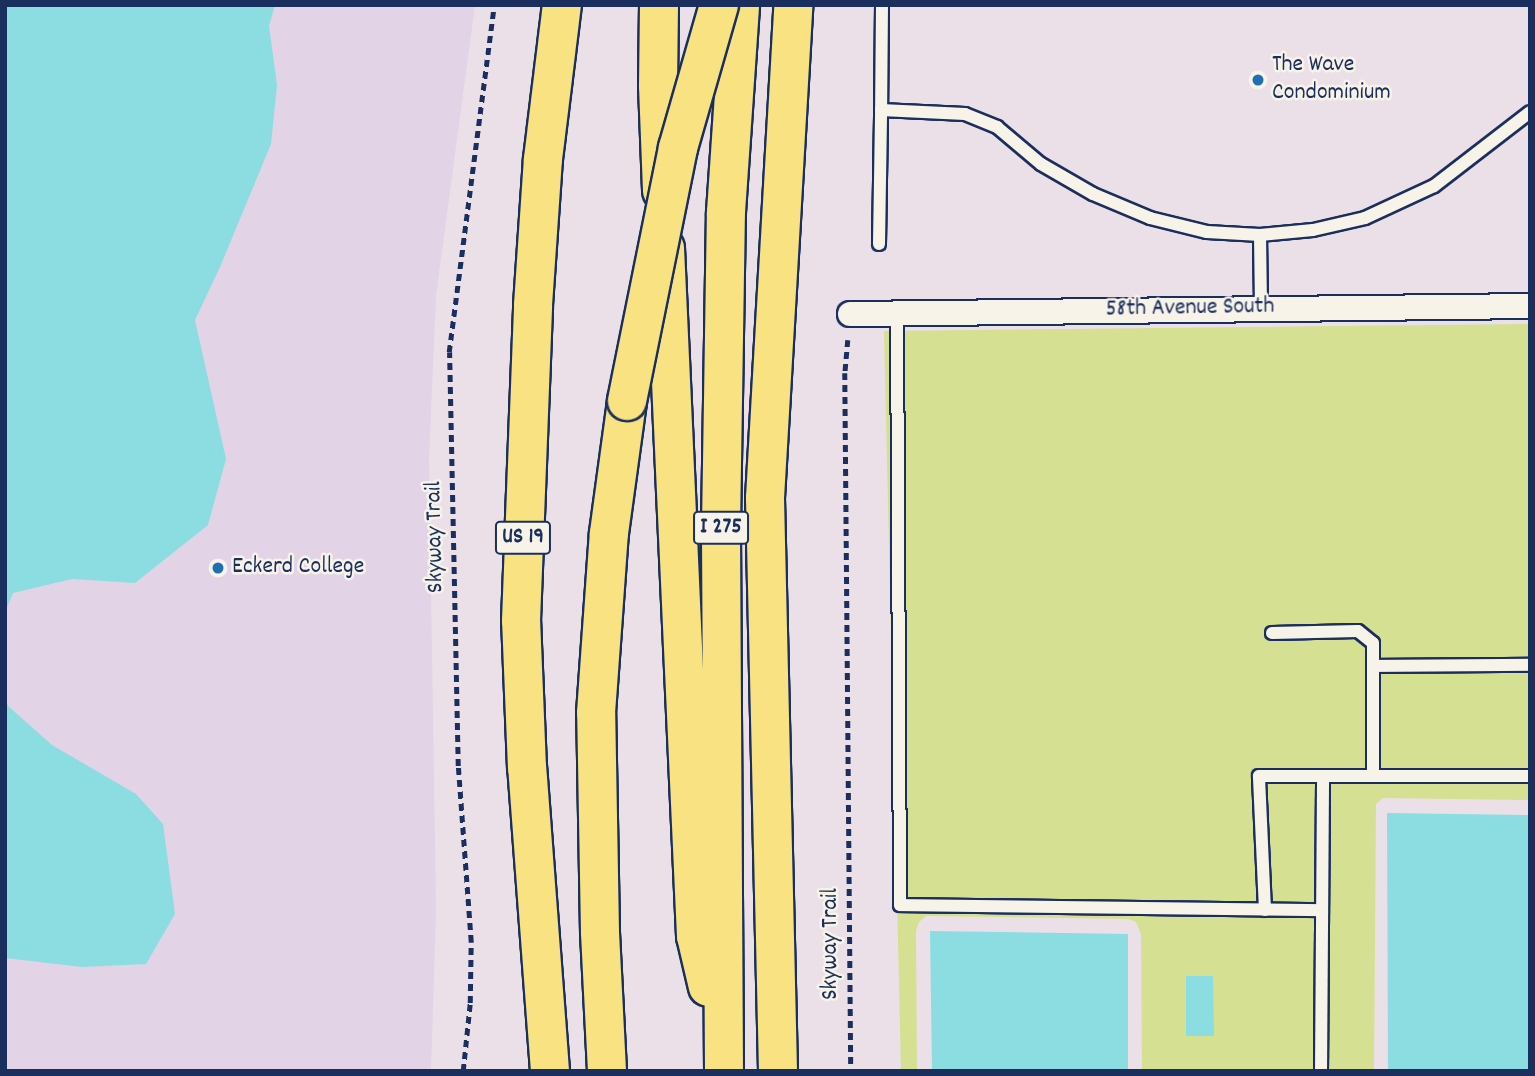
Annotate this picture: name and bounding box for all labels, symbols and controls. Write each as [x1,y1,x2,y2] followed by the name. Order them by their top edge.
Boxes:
[1272,52,1391,108] place label: The Wave Condominium
[1250,72,1266,88] marker: The Wave Condominium
[1105,293,1275,325] street label: 58th Avenue South
[421,481,451,593] street label: Skyway Trail
[693,508,749,548] road number: I 275
[493,518,553,558] road number: US 19
[232,554,364,582] place label: Eckerd College
[210,560,226,576] marker: Eckerd College
[818,888,846,1000] street label: Skyway Trail

